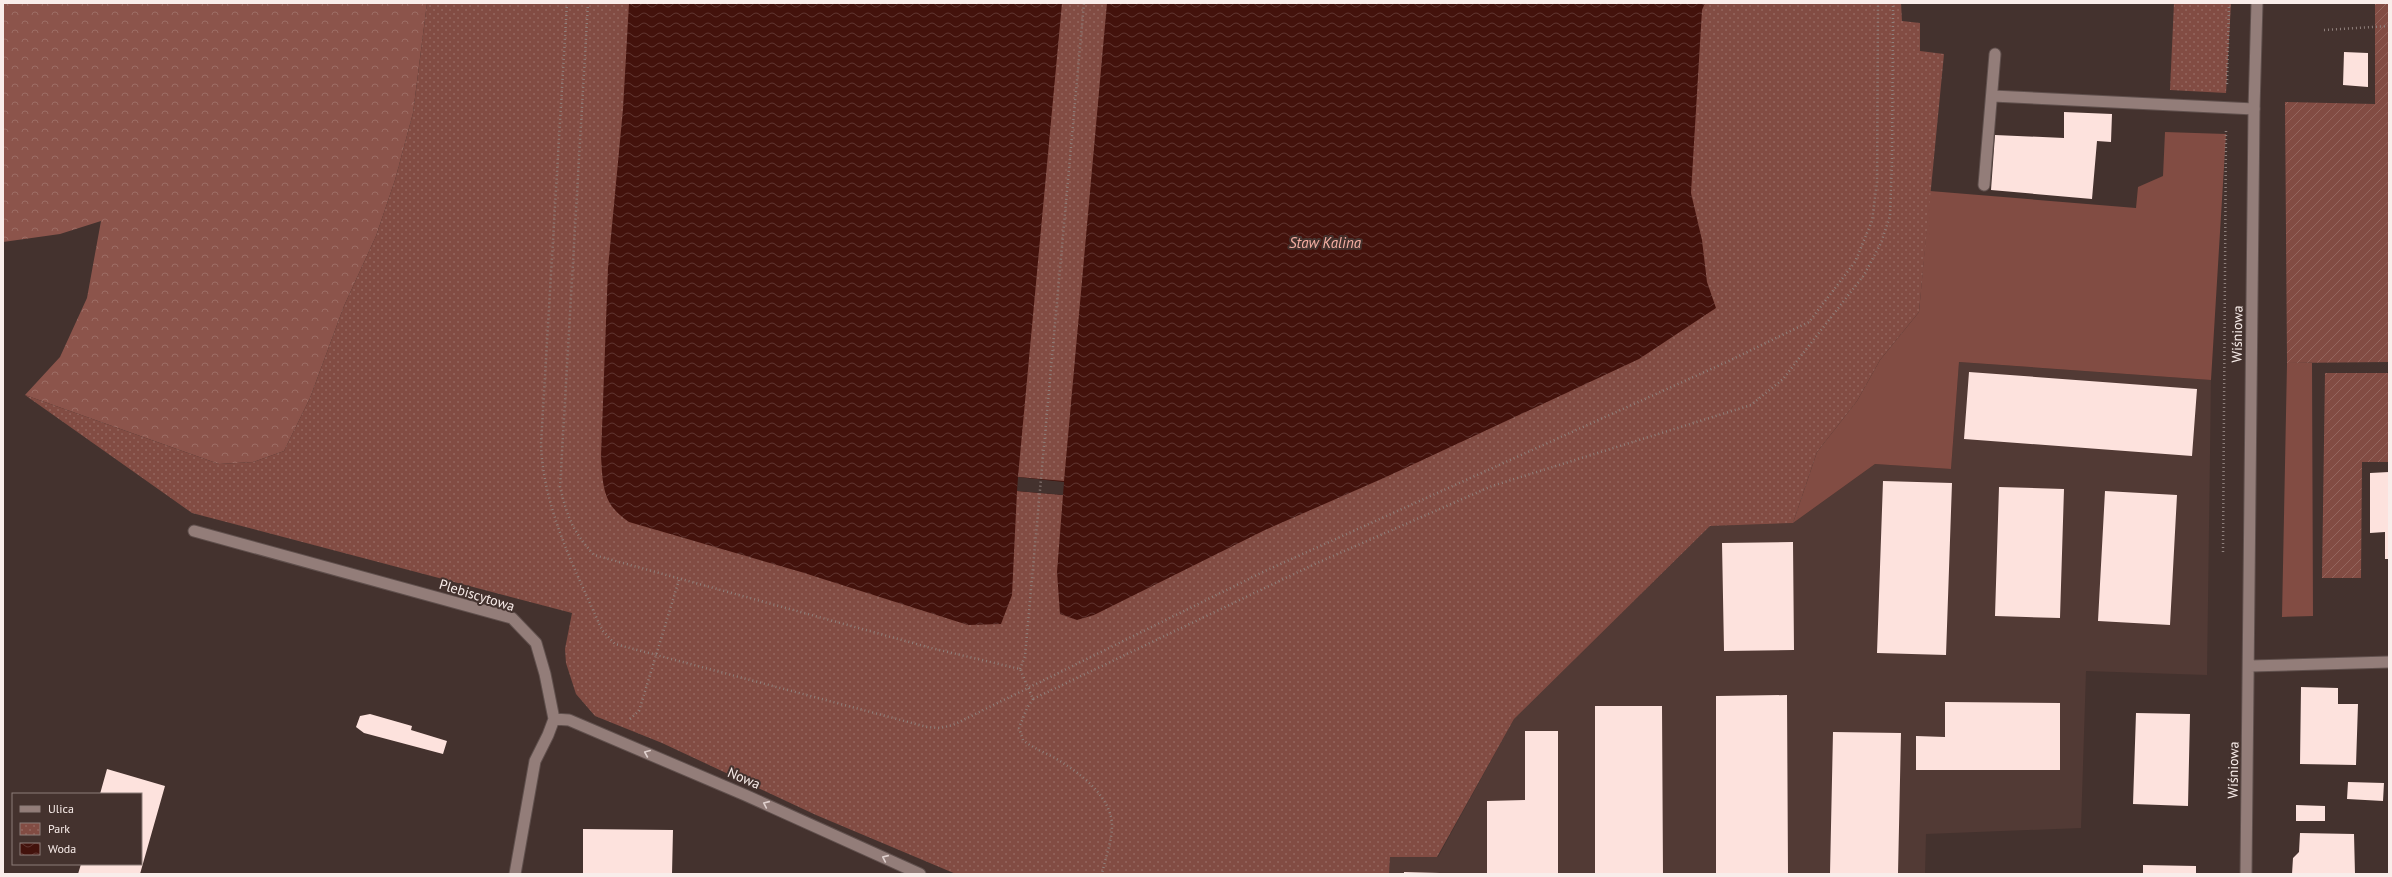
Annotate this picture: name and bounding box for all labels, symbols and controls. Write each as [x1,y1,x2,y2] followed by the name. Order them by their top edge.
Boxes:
[1289,233,1362,252] water label: Staw Kalina
[2228,305,2246,363] street label: Wiśniowa
[437,575,517,615] street label: Plebiscytowa
[2224,741,2242,799] street label: Wiśniowa
[643,750,651,758] one-way arrow
[725,763,763,793] street label: Nowa
[12,793,142,865] legend
[48,801,74,816] text: Ulica
[763,801,771,809] one-way arrow
[48,821,70,836] text: Park
[48,841,76,856] text: Woda
[881,855,889,863] one-way arrow

